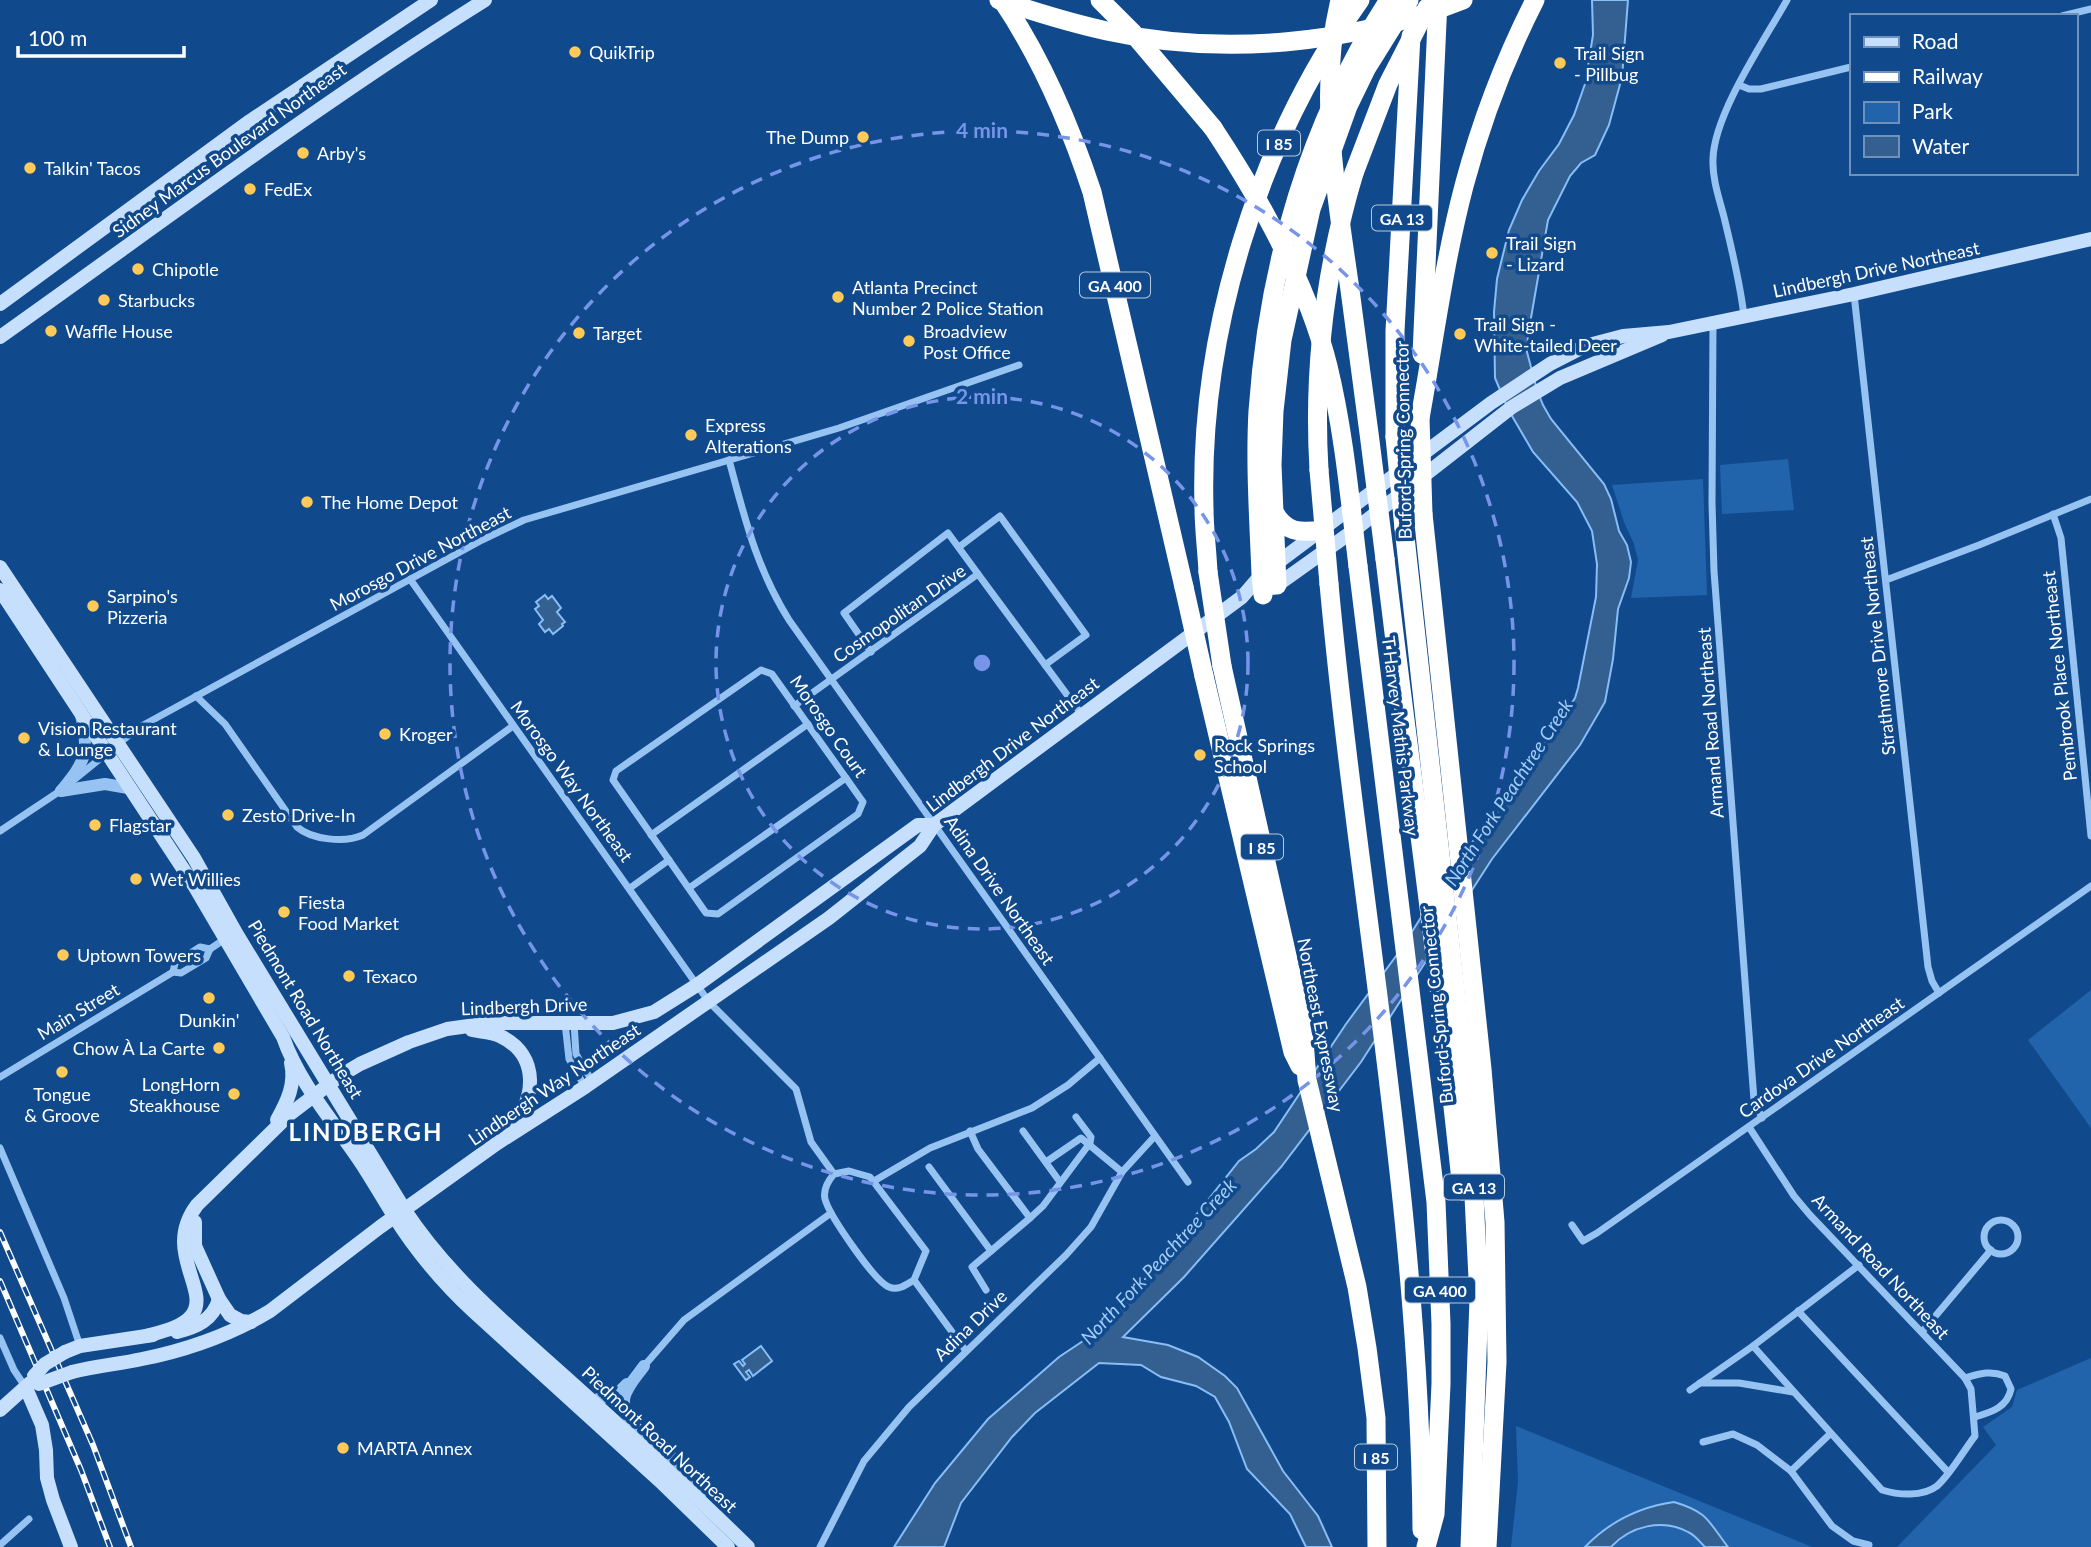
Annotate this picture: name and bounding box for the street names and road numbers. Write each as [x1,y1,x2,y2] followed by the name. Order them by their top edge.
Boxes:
[108,58,350,242] street label: Sidney Marcus Boulevard Northeast
[1258,130,1300,155] road number: I 85
[1372,206,1432,230] road number: GA 13
[1771,236,1982,302] street label: Lindbergh Drive Northeast
[1080,272,1150,298] road number: GA 400
[1390,340,1416,539] street label: Buford-Spring Connector
[326,501,515,615] street label: Morosgo Drive Northeast
[1855,535,1899,756] street label: Strathmore Drive Northeast
[829,559,969,667] street label: Cosmopolitan Drive
[2037,569,2081,782] street label: Pembrook Place Northeast
[1692,626,1728,819] street label: Armand Road Northeast
[1378,635,1424,838] street label: T Harvey Mathis Parkway
[786,671,873,782] street label: Morosgo Court
[921,672,1103,816] street label: Lindbergh Drive Northeast
[506,696,638,866] street label: Morosgo Way Northeast
[940,811,1060,969] street label: Adina Drive Northeast
[1241,834,1283,860] road number: I 85
[1415,905,1457,1105] street label: Buford-Spring Connector
[244,916,368,1103] street label: Piedmont Road Northeast
[1293,936,1349,1115] street label: Northeast Expressway
[33,978,123,1044] street label: Main Street
[1734,991,1908,1122] street label: Cardova Drive Northeast
[460,993,588,1019] street label: Lindbergh Drive
[464,1018,645,1150] street label: Lindbergh Way Northeast
[1444,1175,1504,1200] road number: GA 13
[1808,1189,1955,1344] street label: Armand Road Northeast
[1405,1278,1475,1302] road number: GA 400
[929,1285,1011,1365] street label: Adina Drive
[578,1361,743,1517] street label: Piedmont Road Northeast
[1355,1444,1397,1470] road number: I 85

